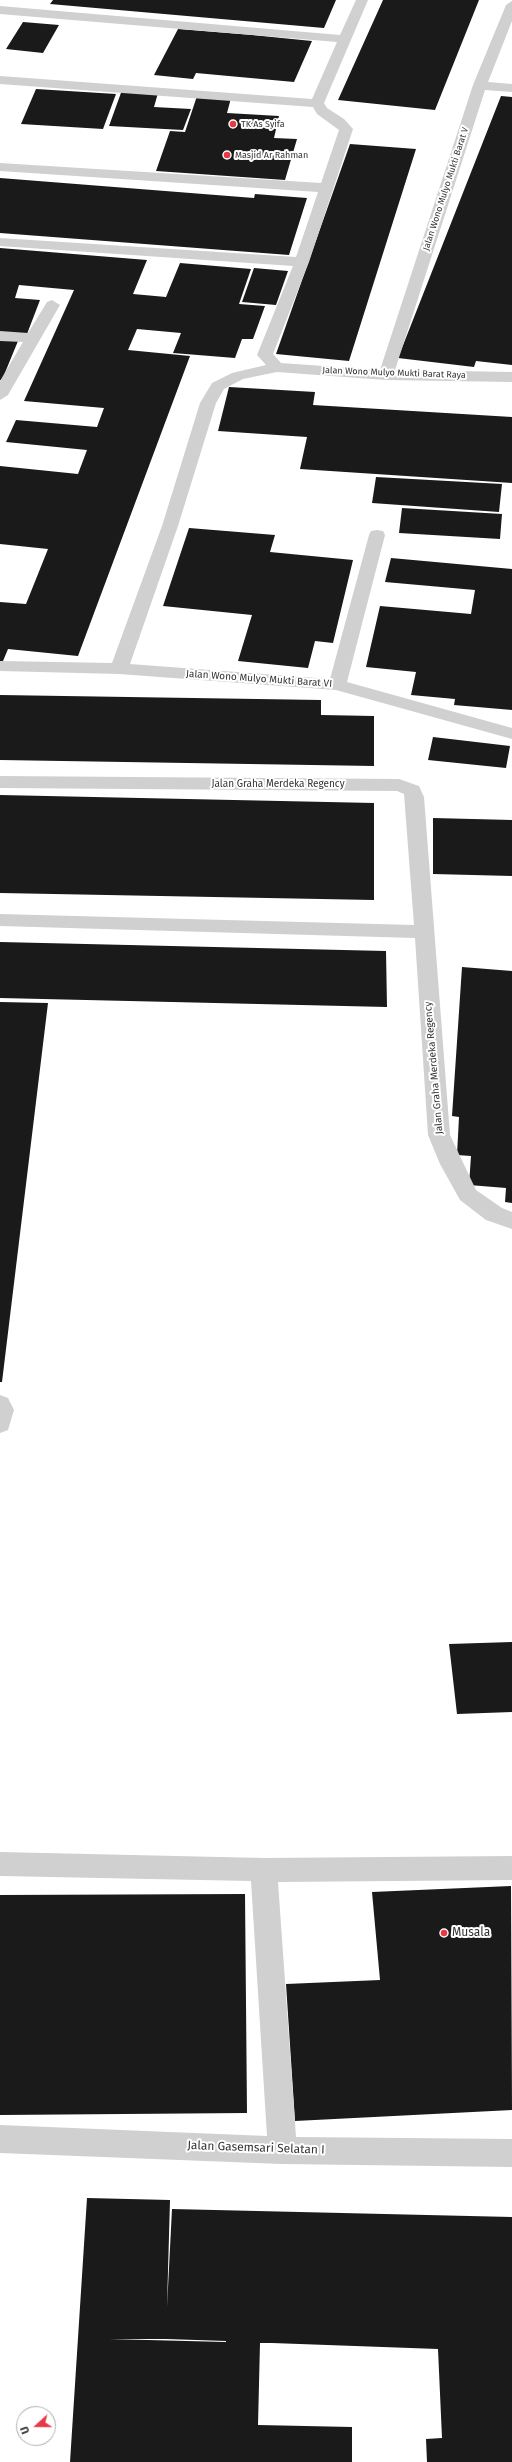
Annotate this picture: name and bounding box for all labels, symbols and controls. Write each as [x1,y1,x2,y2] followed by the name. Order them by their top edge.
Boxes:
[228,119,238,129] marker: TK As Syifa
[241,119,285,129] place label: TK As Syifa
[421,126,471,252] street label: Jalan Wono Mulyo Mukti Barat V
[222,150,232,160] marker: Masjid Ar Rahman
[235,150,308,160] place label: Masjid Ar Rahman
[322,365,466,381] street label: Jalan Wono Mulyo Mukti Barat Raya
[186,668,332,690] street label: Jalan Wono Mulyo Mukti Barat VI
[211,778,345,790] street label: Jalan Graha Merdeka Regency
[422,1001,446,1135] street label: Jalan Graha Merdeka Regency
[452,1926,490,1940] place label: Musala
[439,1928,449,1938] marker: Musala
[187,2138,325,2158] street label: Jalan Gasemsari Selatan I
[16,2406,56,2446] north arrow
[18,2424,33,2436] text: U

